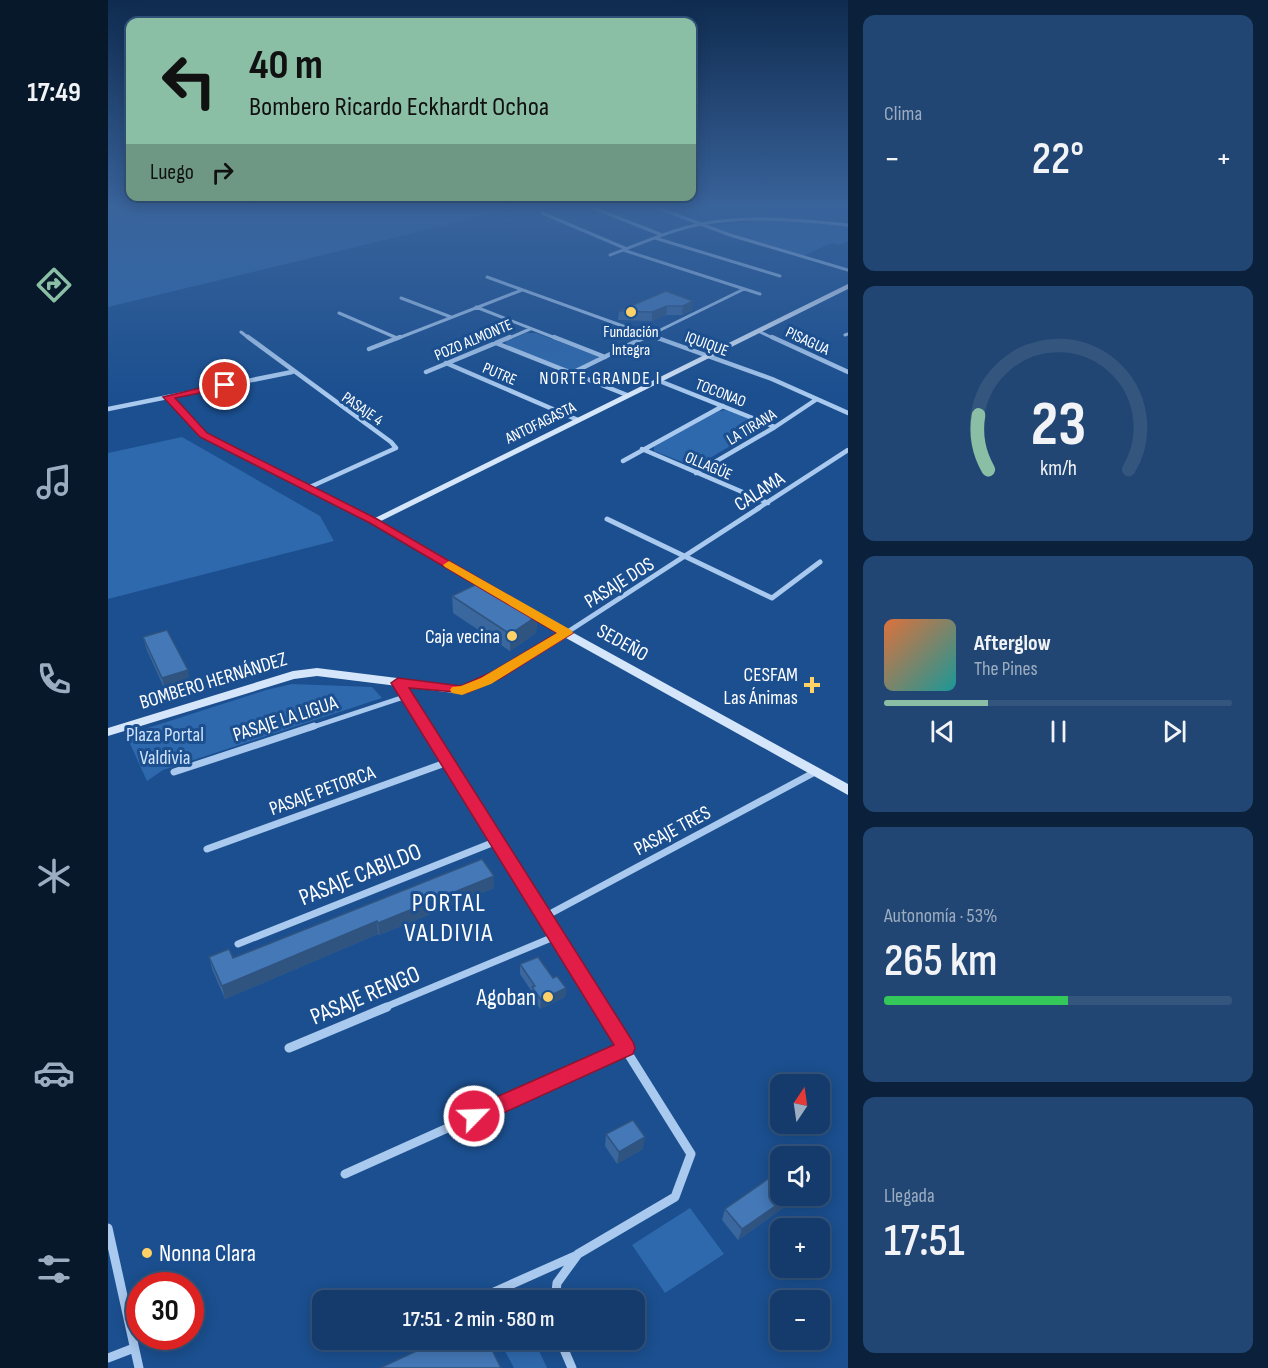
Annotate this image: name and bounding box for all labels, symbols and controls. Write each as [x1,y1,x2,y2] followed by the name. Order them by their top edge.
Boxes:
[249,40,323,91] text: 40 m
[150,42,228,120] icon: left
[27,77,81,109] text: 17:49
[249,91,549,123] text: Bombero Ricardo Eckhardt Ochoa
[884,102,922,126] text: Clima
[1032,132,1084,187] text: 22°
[884,139,900,179] text: −
[1216,139,1232,179] text: +
[206,156,239,189] icon: right
[150,159,194,186] text: Luego
[33,264,75,306] icon: directions
[624,305,638,319] marker: Fundación Integra
[432,315,515,365] street label: POZO ALMONTE
[603,323,659,360] place label: Fundación Integra
[782,323,832,360] street label: PISAGUA
[682,328,731,361] street label: IQUIQUE
[199,359,250,410] pin
[480,359,519,390] street label: PUTRE
[208,368,241,401] icon: arrive
[539,368,661,389] district label: NORTE GRANDE I
[693,375,748,412] street label: TOCONAO
[338,388,387,430] street label: PASAJE 4
[1030,389,1086,464] text: 23
[501,398,579,449] street label: ANTOFAGASTA
[724,405,780,449] street label: LA TIRANA
[682,448,735,485] street label: OLLAGÜE
[1039,457,1077,482] text: km/h
[33,461,75,503] icon: music
[730,467,789,517] street label: CALAMA
[580,552,659,614] street label: PASAJE DOS
[593,619,652,667] street label: SEDEÑO
[425,625,500,649] place label: Caja vecina
[505,629,519,643] marker: Caja vecina
[974,630,1051,657] text: Afterglow
[137,647,290,715] street label: BOMBERO HERNÁNDEZ
[974,657,1038,681] text: The Pines
[33,658,75,700] icon: phone
[724,663,798,710] place label: CESFAM Las Ánimas
[803,676,821,694] marker: CESFAM Las Ánimas
[230,691,341,747] street label: PASAJE LA LIGUA
[926,715,959,748] icon: previous
[1042,715,1075,748] icon: pause
[1158,715,1191,748] icon: next
[126,723,204,770] park label: Plaza Portal Valdivia
[266,761,379,821] street label: PASAJE PETORCA
[630,801,715,861] street label: PASAJE TRES
[295,837,426,912] street label: PASAJE CABILDO
[33,855,75,897] icon: climate
[404,888,494,949] district label: PORTAL VALDIVIA
[884,904,998,928] text: Autonomía · 53%
[884,934,998,989] text: 265 km
[306,959,424,1032] street label: PASAJE RENGO
[476,983,536,1012] place label: Agoban
[541,990,555,1004] marker: Agoban
[33,1052,75,1094] icon: car
[770,1074,830,1134] north arrow
[770,1074,830,1350] map controls
[442,1084,506,1148] position arrow
[770,1146,830,1206] button: sound
[884,1184,935,1208] text: Llegada
[884,1214,965,1269] text: 17:51
[770,1218,830,1278] button: +
[159,1239,256,1268] place label: Nonna Clara
[140,1246,154,1260] marker: Nonna Clara
[33,1248,75,1290] icon: filters
[126,1272,204,1350] speed limit sign: 30
[770,1290,830,1350] button: −
[403,1306,554,1333] text: 17:51 · 2 min · 580 m

